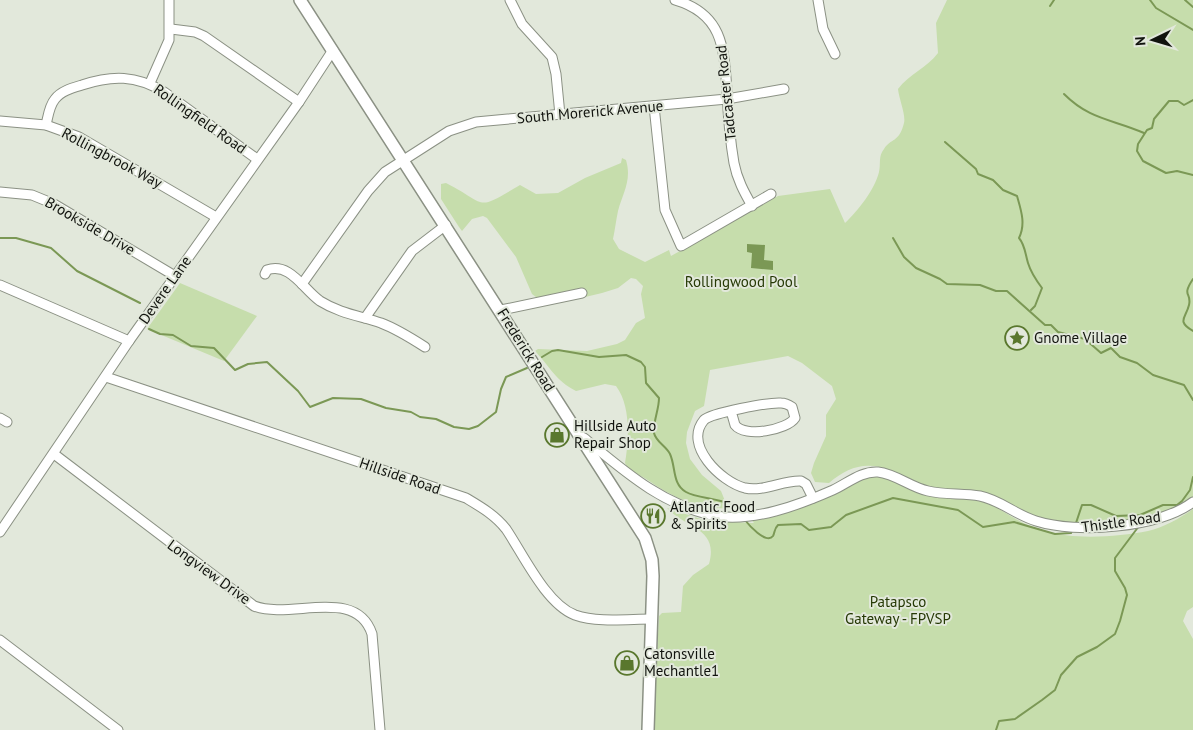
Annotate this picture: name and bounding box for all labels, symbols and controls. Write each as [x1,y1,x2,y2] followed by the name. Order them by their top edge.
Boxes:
[1128,15,1178,65] north arrow
[1131,36,1149,47] text: N
[711,44,740,142] street label: Tadcaster Road
[150,79,250,158] street label: Rollingfield Road
[516,96,664,127] street label: South Morerick Avenue
[59,123,166,192] street label: Rollingbrook Way
[42,192,139,259] street label: Brookside Drive
[134,252,195,328] street label: Devere Lane
[685,272,798,291] park label: Rollingwood Pool
[493,305,560,395] street label: Frederick Road
[1004,325,1030,351] place icon: Gnome Village
[1034,328,1127,347] place label: Gnome Village
[574,416,656,452] place label: Hillside Auto Repair Shop
[544,422,570,448] shop icon: Hillside Auto Repair Shop
[357,453,443,498] street label: Hillside Road
[670,497,755,533] place label: Atlantic Food & Spirits
[640,503,666,529] restaurant icon: Atlantic Food & Spirits
[1080,507,1162,536] street label: Thistle Road
[164,535,255,608] street label: Longview Drive
[845,592,951,628] park label: Patapsco Gateway - FPVSP
[644,644,719,680] place label: Catonsville Mechantle1
[614,650,640,676] shop icon: Catonsville Mechantle1

